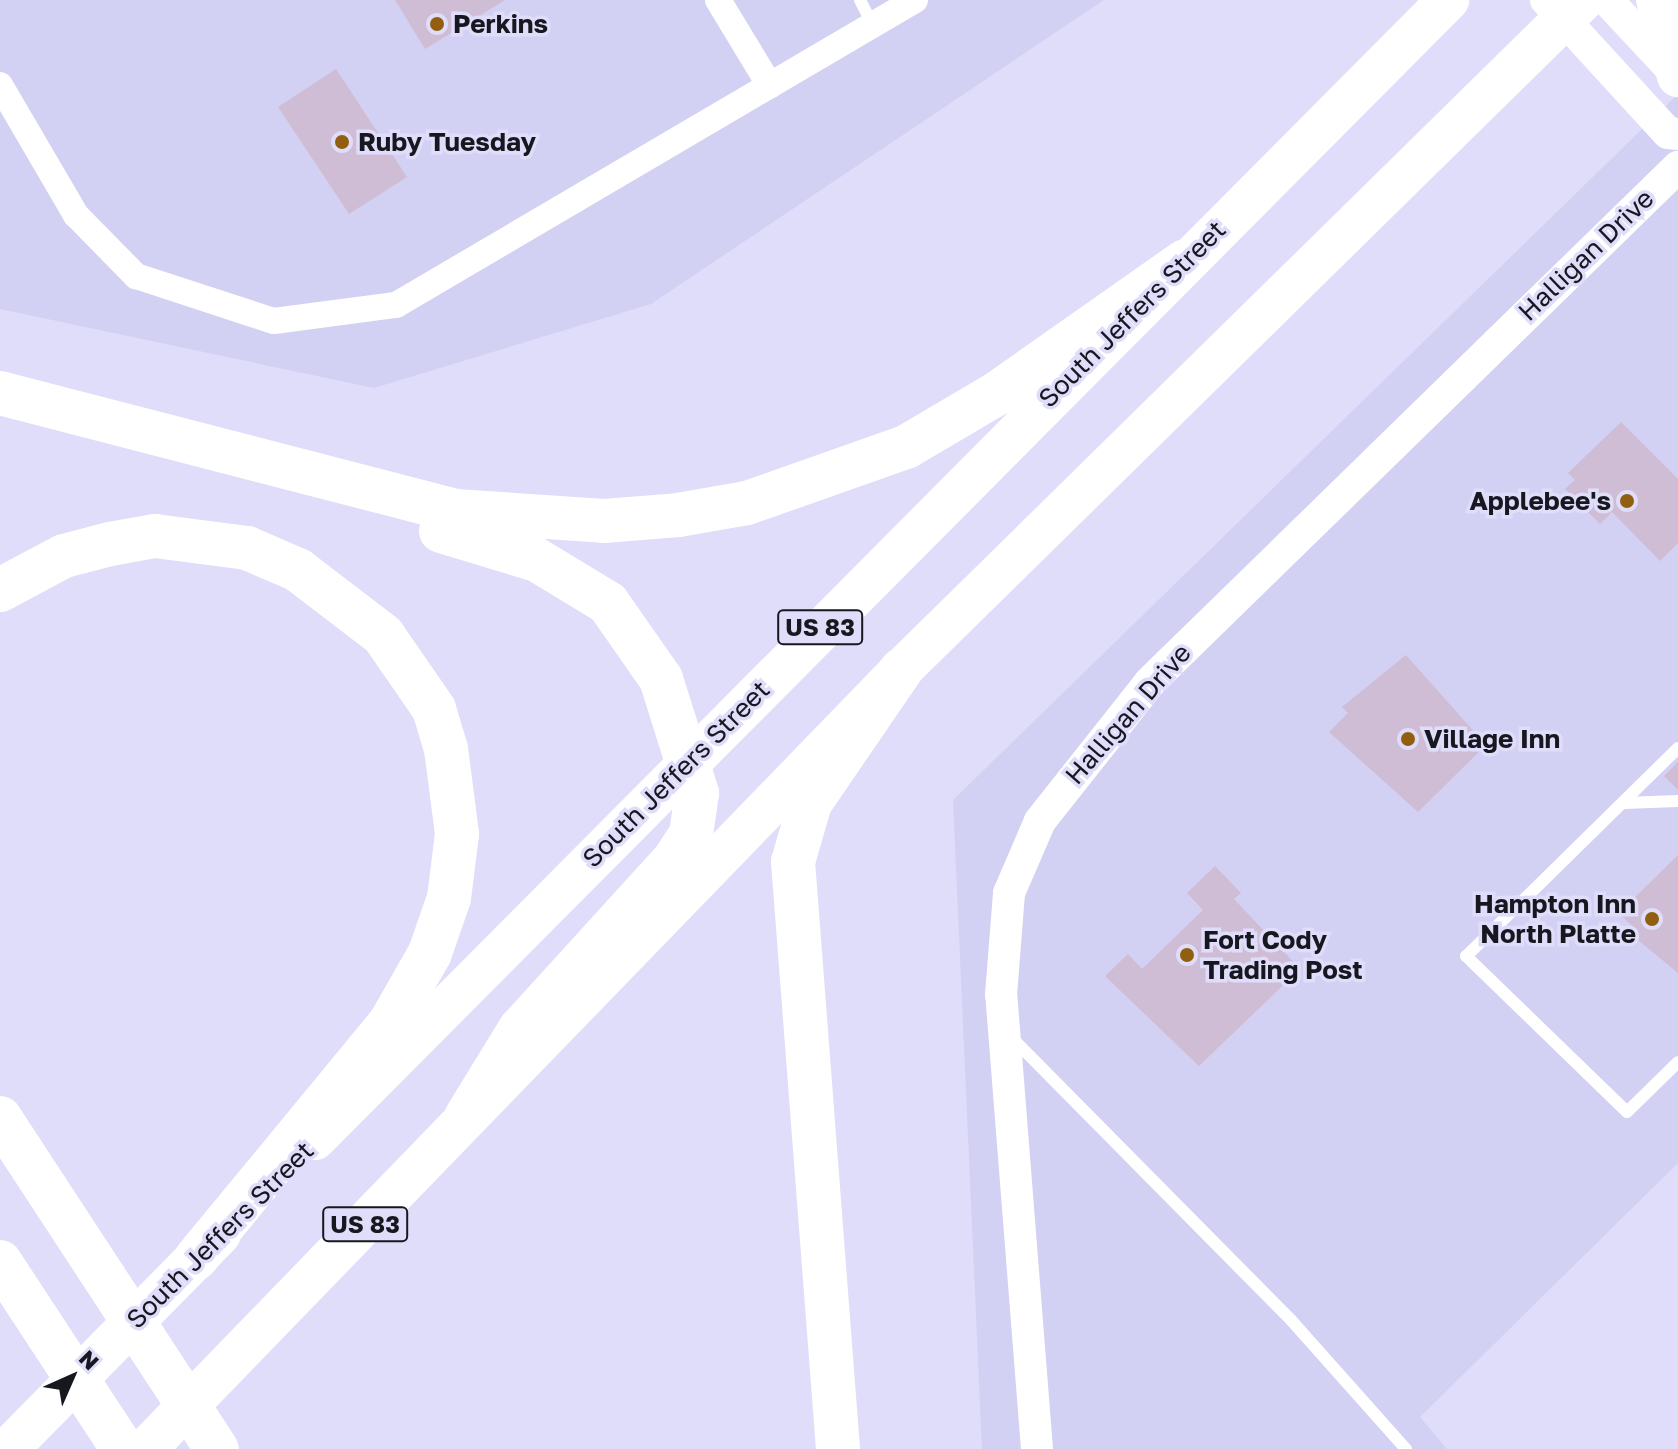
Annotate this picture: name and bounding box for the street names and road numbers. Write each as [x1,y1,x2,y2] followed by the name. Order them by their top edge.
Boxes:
[1512,183,1660,327] street label: Halligan Drive
[1032,214,1232,414] street label: South Jeffers Street
[776,607,864,647] road number: US 83
[1059,637,1197,791] street label: Halligan Drive
[576,674,776,874] street label: South Jeffers Street
[120,1135,320,1335] street label: South Jeffers Street
[321,1204,409,1244] road number: US 83

